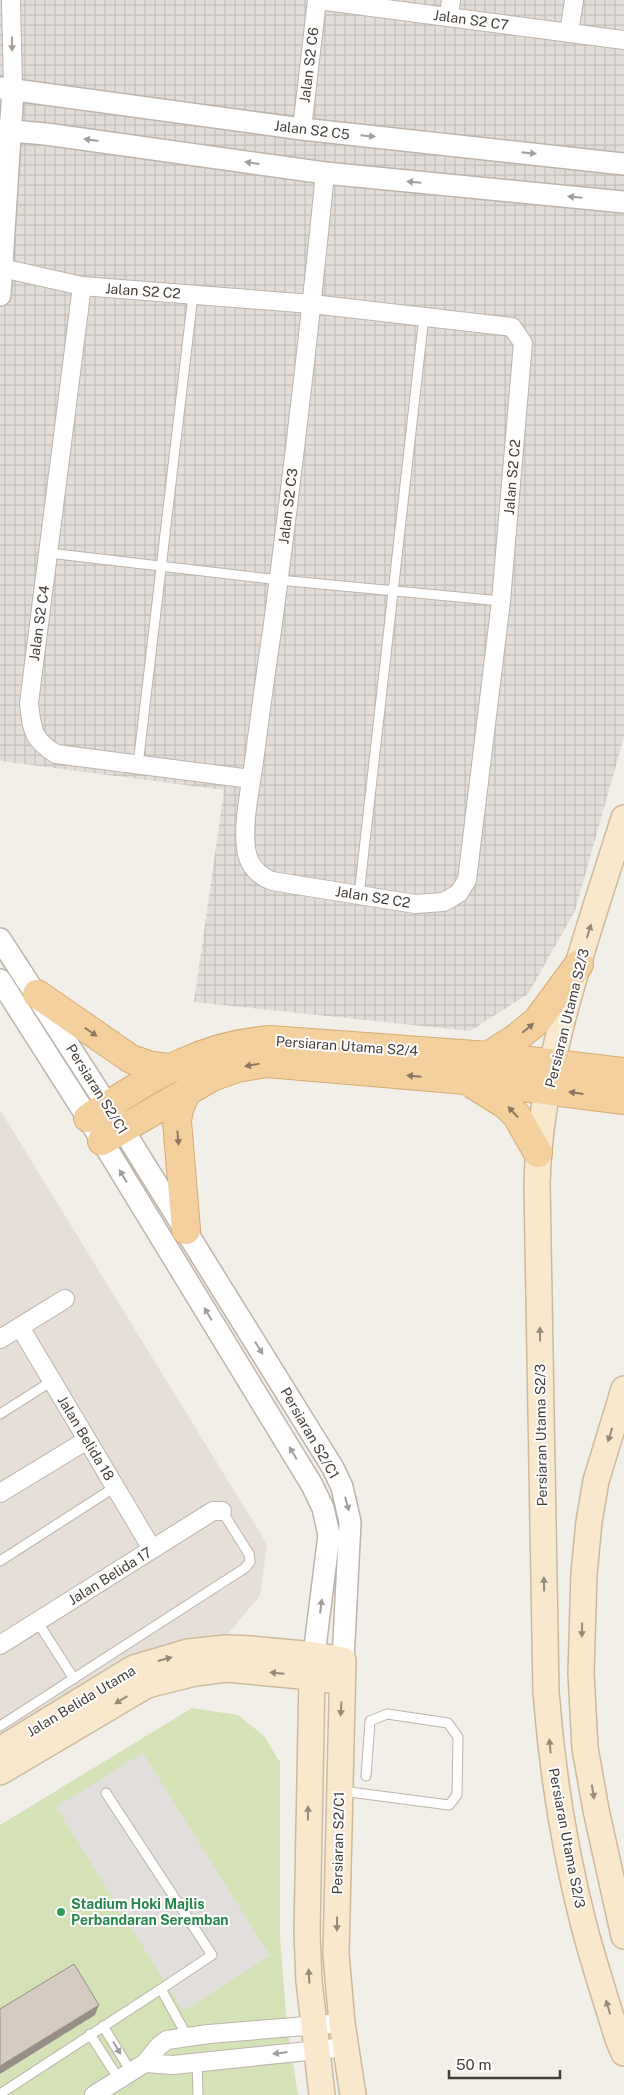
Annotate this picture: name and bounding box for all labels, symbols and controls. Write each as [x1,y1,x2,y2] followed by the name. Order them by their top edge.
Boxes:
[432,7,510,33] street label: Jalan S2 C7
[296,26,322,104] street label: Jalan S2 C6
[8,37,16,53] one-way arrow
[273,117,351,143] street label: Jalan S2 C5
[360,132,376,140] one-way arrow
[83,136,99,144] one-way arrow
[522,150,538,158] one-way arrow
[244,159,260,167] one-way arrow
[405,178,421,186] one-way arrow
[567,193,583,201] one-way arrow
[105,280,181,302] street label: Jalan S2 C2
[501,439,523,515] street label: Jalan S2 C2
[275,467,301,545] street label: Jalan S2 C3
[26,584,52,662] street label: Jalan S2 C4
[334,883,412,911] street label: Jalan S2 C2
[586,924,593,939] one-way arrow
[542,947,592,1089] street label: Persiaran Utama S2/3
[521,1023,534,1034] one-way arrow
[85,1027,98,1037] one-way arrow
[275,1033,419,1059] street label: Persiaran Utama S2/4
[63,1041,131,1137] street label: Persiaran S2/C1
[244,1062,260,1070] one-way arrow
[406,1071,422,1079] one-way arrow
[567,1089,583,1097] one-way arrow
[507,1106,519,1118] one-way arrow
[175,1130,183,1146] one-way arrow
[119,1169,128,1182] one-way arrow
[203,1308,212,1321] one-way arrow
[536,1325,544,1341] one-way arrow
[255,1341,264,1354] one-way arrow
[532,1363,550,1506] street label: Persiaran Utama S2/3
[277,1384,343,1482] street label: Persiaran S2/C1
[54,1393,118,1483] street label: Jalan Belida 18
[605,1428,613,1443] one-way arrow
[288,1446,297,1459] one-way arrow
[343,1497,351,1512] one-way arrow
[65,1544,155,1608] street label: Jalan Belida 17
[540,1575,548,1591] one-way arrow
[317,1598,325,1614] one-way arrow
[578,1622,586,1638] one-way arrow
[157,1654,172,1662] one-way arrow
[24,1662,138,1740] street label: Jalan Belida Utama
[269,1669,285,1677] one-way arrow
[114,1696,127,1705] one-way arrow
[337,1701,345,1717] one-way arrow
[546,1738,554,1754] one-way arrow
[546,1766,589,1910] street label: Persiaran Utama S2/3
[589,1784,597,1800] one-way arrow
[329,1791,347,1895] street label: Persiaran S2/C1
[305,1805,313,1821] one-way arrow
[71,1896,229,1928] place label: Stadium Hoki Majlis Perbandaran Seremban
[55,1906,67,1918] marker: Stadium Hoki Majlis Perbandaran Seremban
[332,1916,340,1932] one-way arrow
[304,1967,312,1983] one-way arrow
[604,1999,612,2014] one-way arrow
[112,2042,121,2055] one-way arrow
[449,2048,560,2080] scale bar
[271,2049,287,2057] one-way arrow
[456,2056,491,2073] text: 50 m

